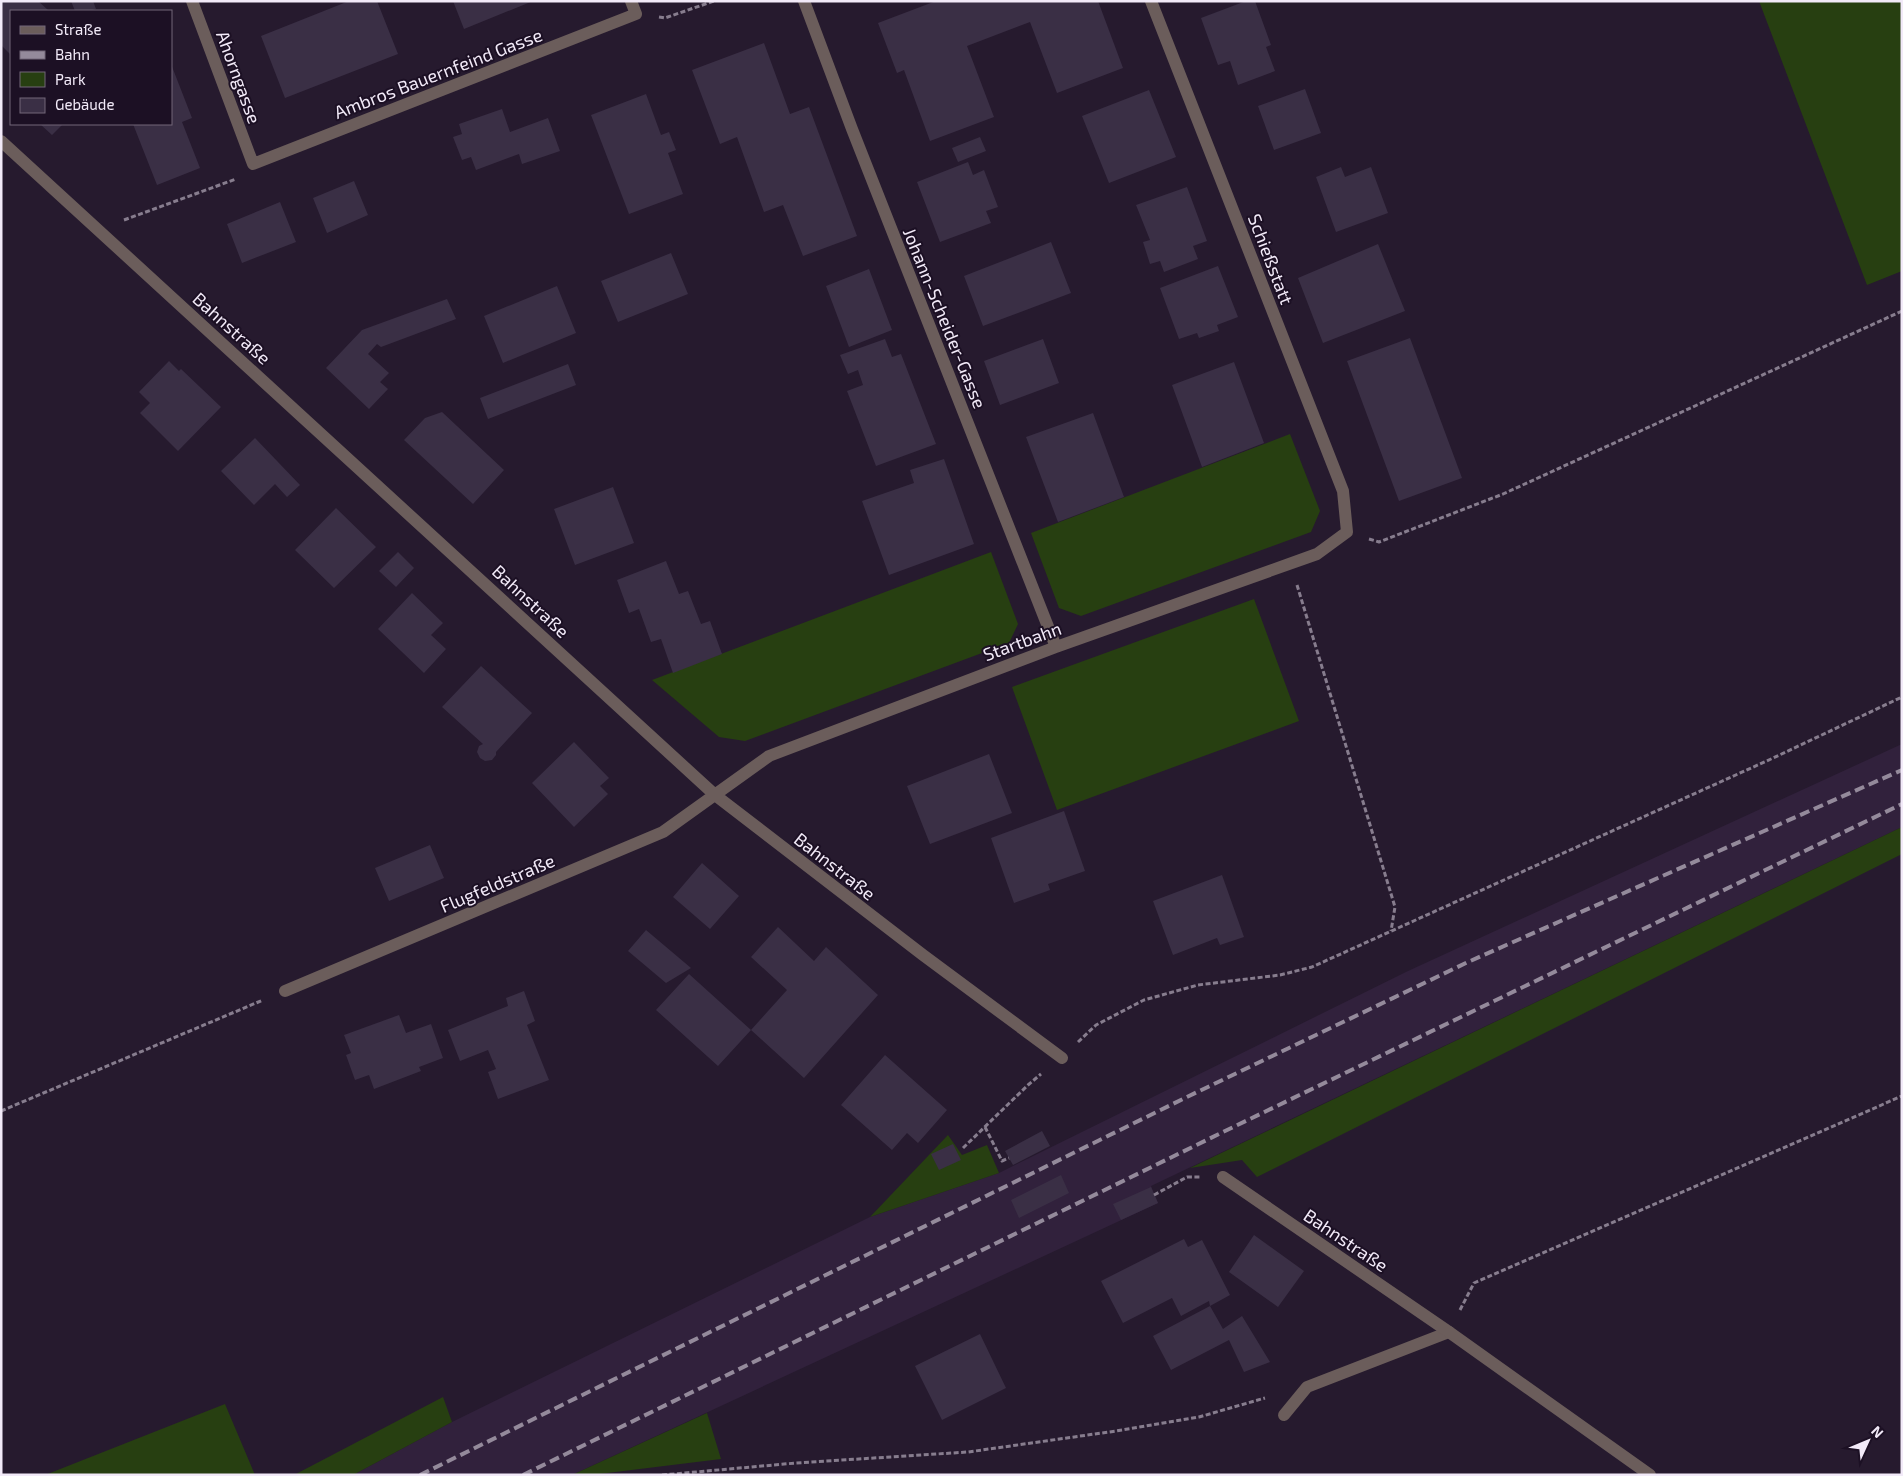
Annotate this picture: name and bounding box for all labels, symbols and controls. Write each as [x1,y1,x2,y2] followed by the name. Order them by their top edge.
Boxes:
[10,10,172,125] legend
[55,20,101,38] text: Straße
[331,23,545,123] street label: Ambros Bauernfeind Gasse
[212,28,266,126] street label: Ahorngasse
[55,45,90,63] text: Bahn
[55,70,86,88] text: Park
[55,95,114,113] text: Gebäude
[1244,211,1298,308] street label: Schießstatt
[899,225,991,411] street label: Johann-Scheider-Gasse
[189,287,275,369] street label: Bahnstraße
[488,560,574,642] street label: Bahnstraße
[980,617,1064,665] street label: Startbahn
[790,828,880,904] street label: Bahnstraße
[436,849,558,917] street label: Flugfeldstraße
[1300,1204,1392,1276] street label: Bahnstraße
[1843,1416,1893,1466] north arrow
[1868,1422,1887,1441] text: N

